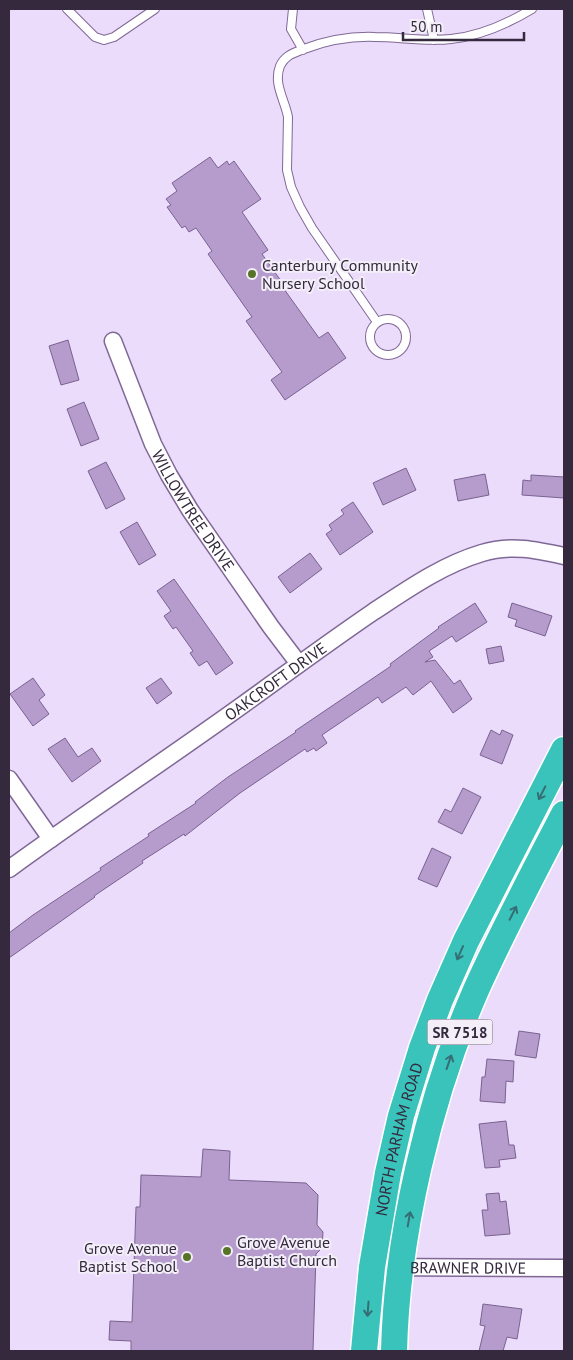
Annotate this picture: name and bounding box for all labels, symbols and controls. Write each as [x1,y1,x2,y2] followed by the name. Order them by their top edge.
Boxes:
[403,10,524,42] scale bar
[410,17,443,36] text: 50 m
[262,255,418,293] place label: Canterbury Community Nursery School
[246,268,258,280] marker: Canterbury Community Nursery School
[148,446,239,575] street label: WILLOWTREE DRIVE
[221,638,330,725] street label: OAKCROFT DRIVE
[537,785,546,800] one-way arrow
[509,906,518,921] one-way arrow
[455,945,465,960] one-way arrow
[428,1020,492,1044] road number: SR 7518
[445,1055,454,1070] one-way arrow
[371,1060,427,1217] street label: NORTH PARHAM ROAD
[405,1212,414,1228] one-way arrow
[237,1232,337,1270] place label: Grove Avenue Baptist Church
[79,1238,177,1276] place label: Grove Avenue Baptist School
[221,1245,233,1257] marker: Grove Avenue Baptist Church
[181,1251,193,1263] marker: Grove Avenue Baptist School
[410,1257,526,1278] street label: BRAWNER DRIVE
[363,1301,372,1317] one-way arrow

